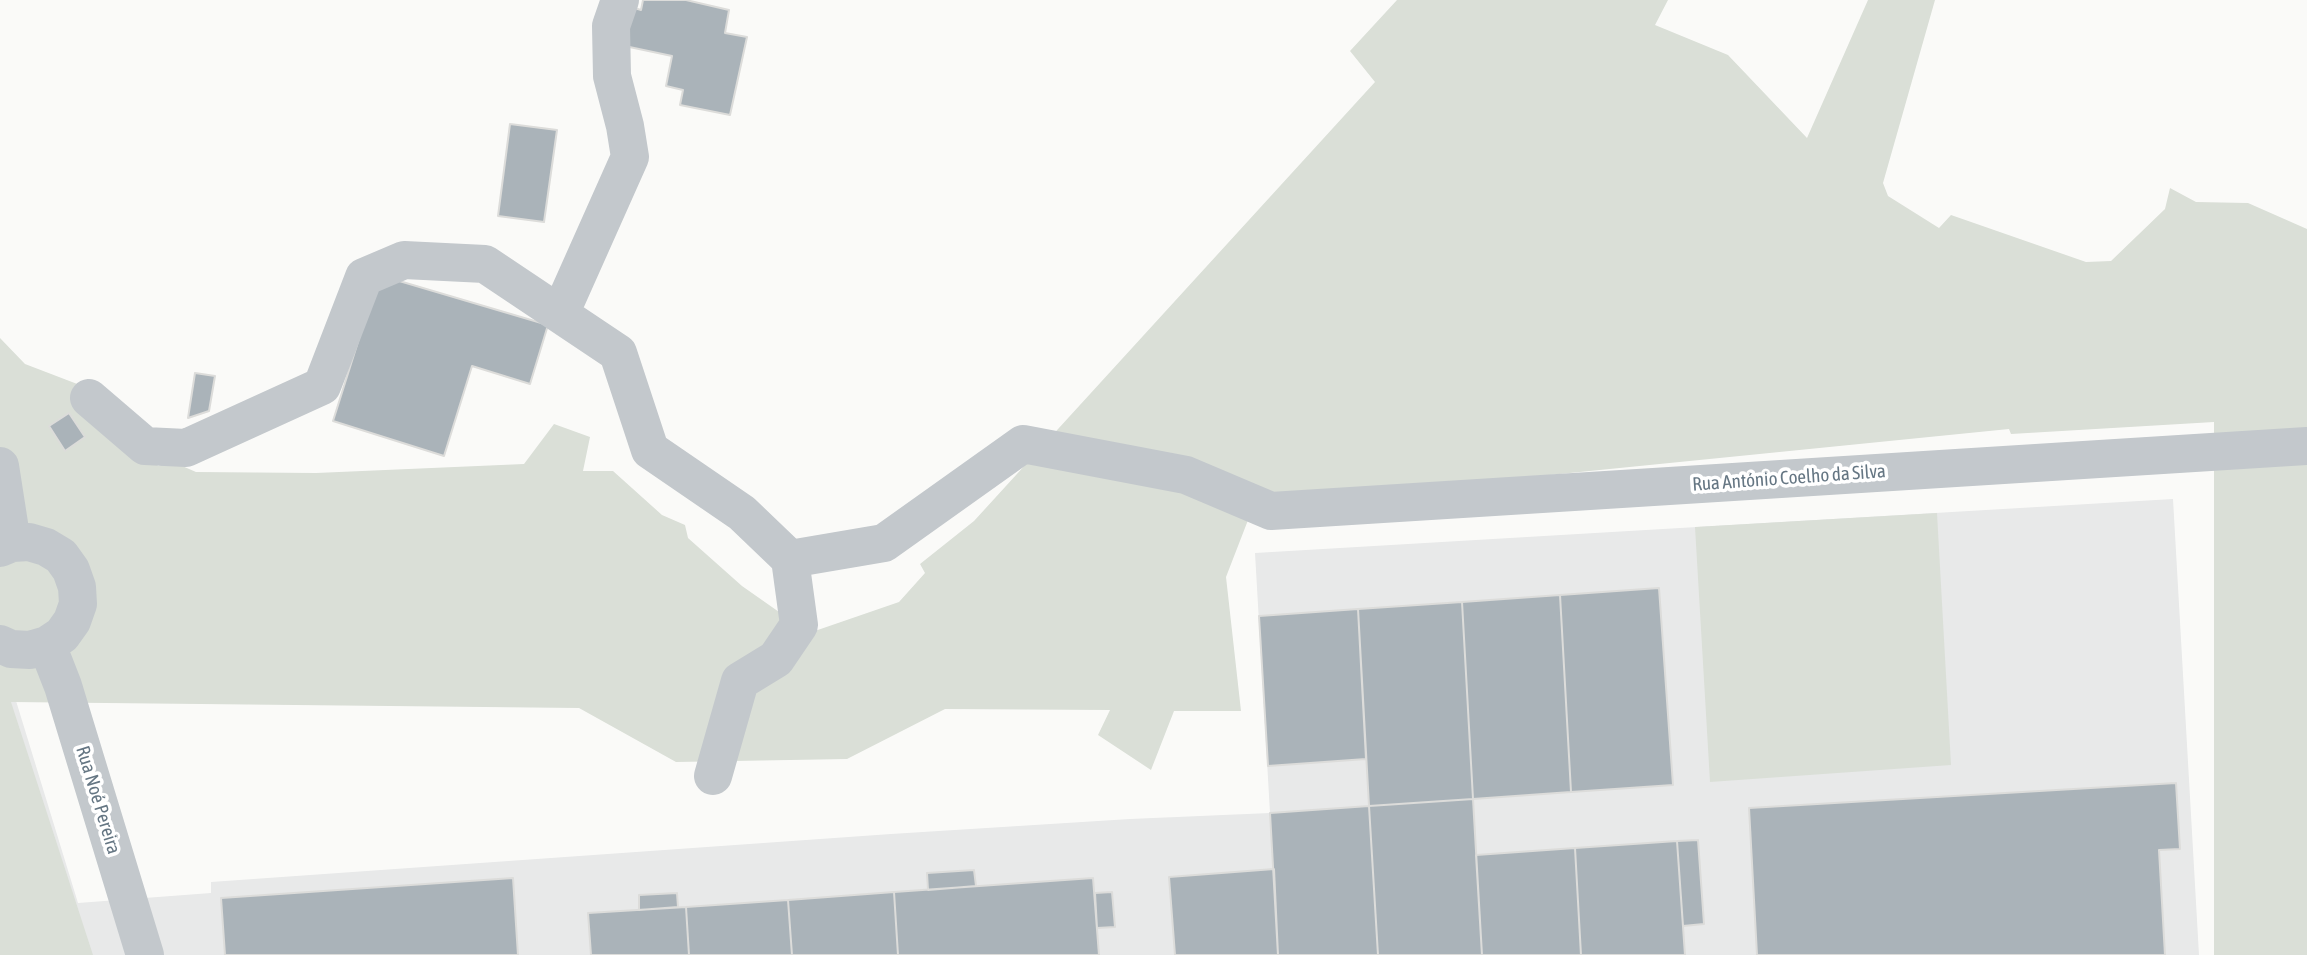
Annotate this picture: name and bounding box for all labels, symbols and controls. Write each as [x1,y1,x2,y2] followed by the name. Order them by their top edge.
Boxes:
[1691,460,1887,496] street label: Rua António Coelho da Silva
[71,743,125,857] street label: Rua Noé Pereira

